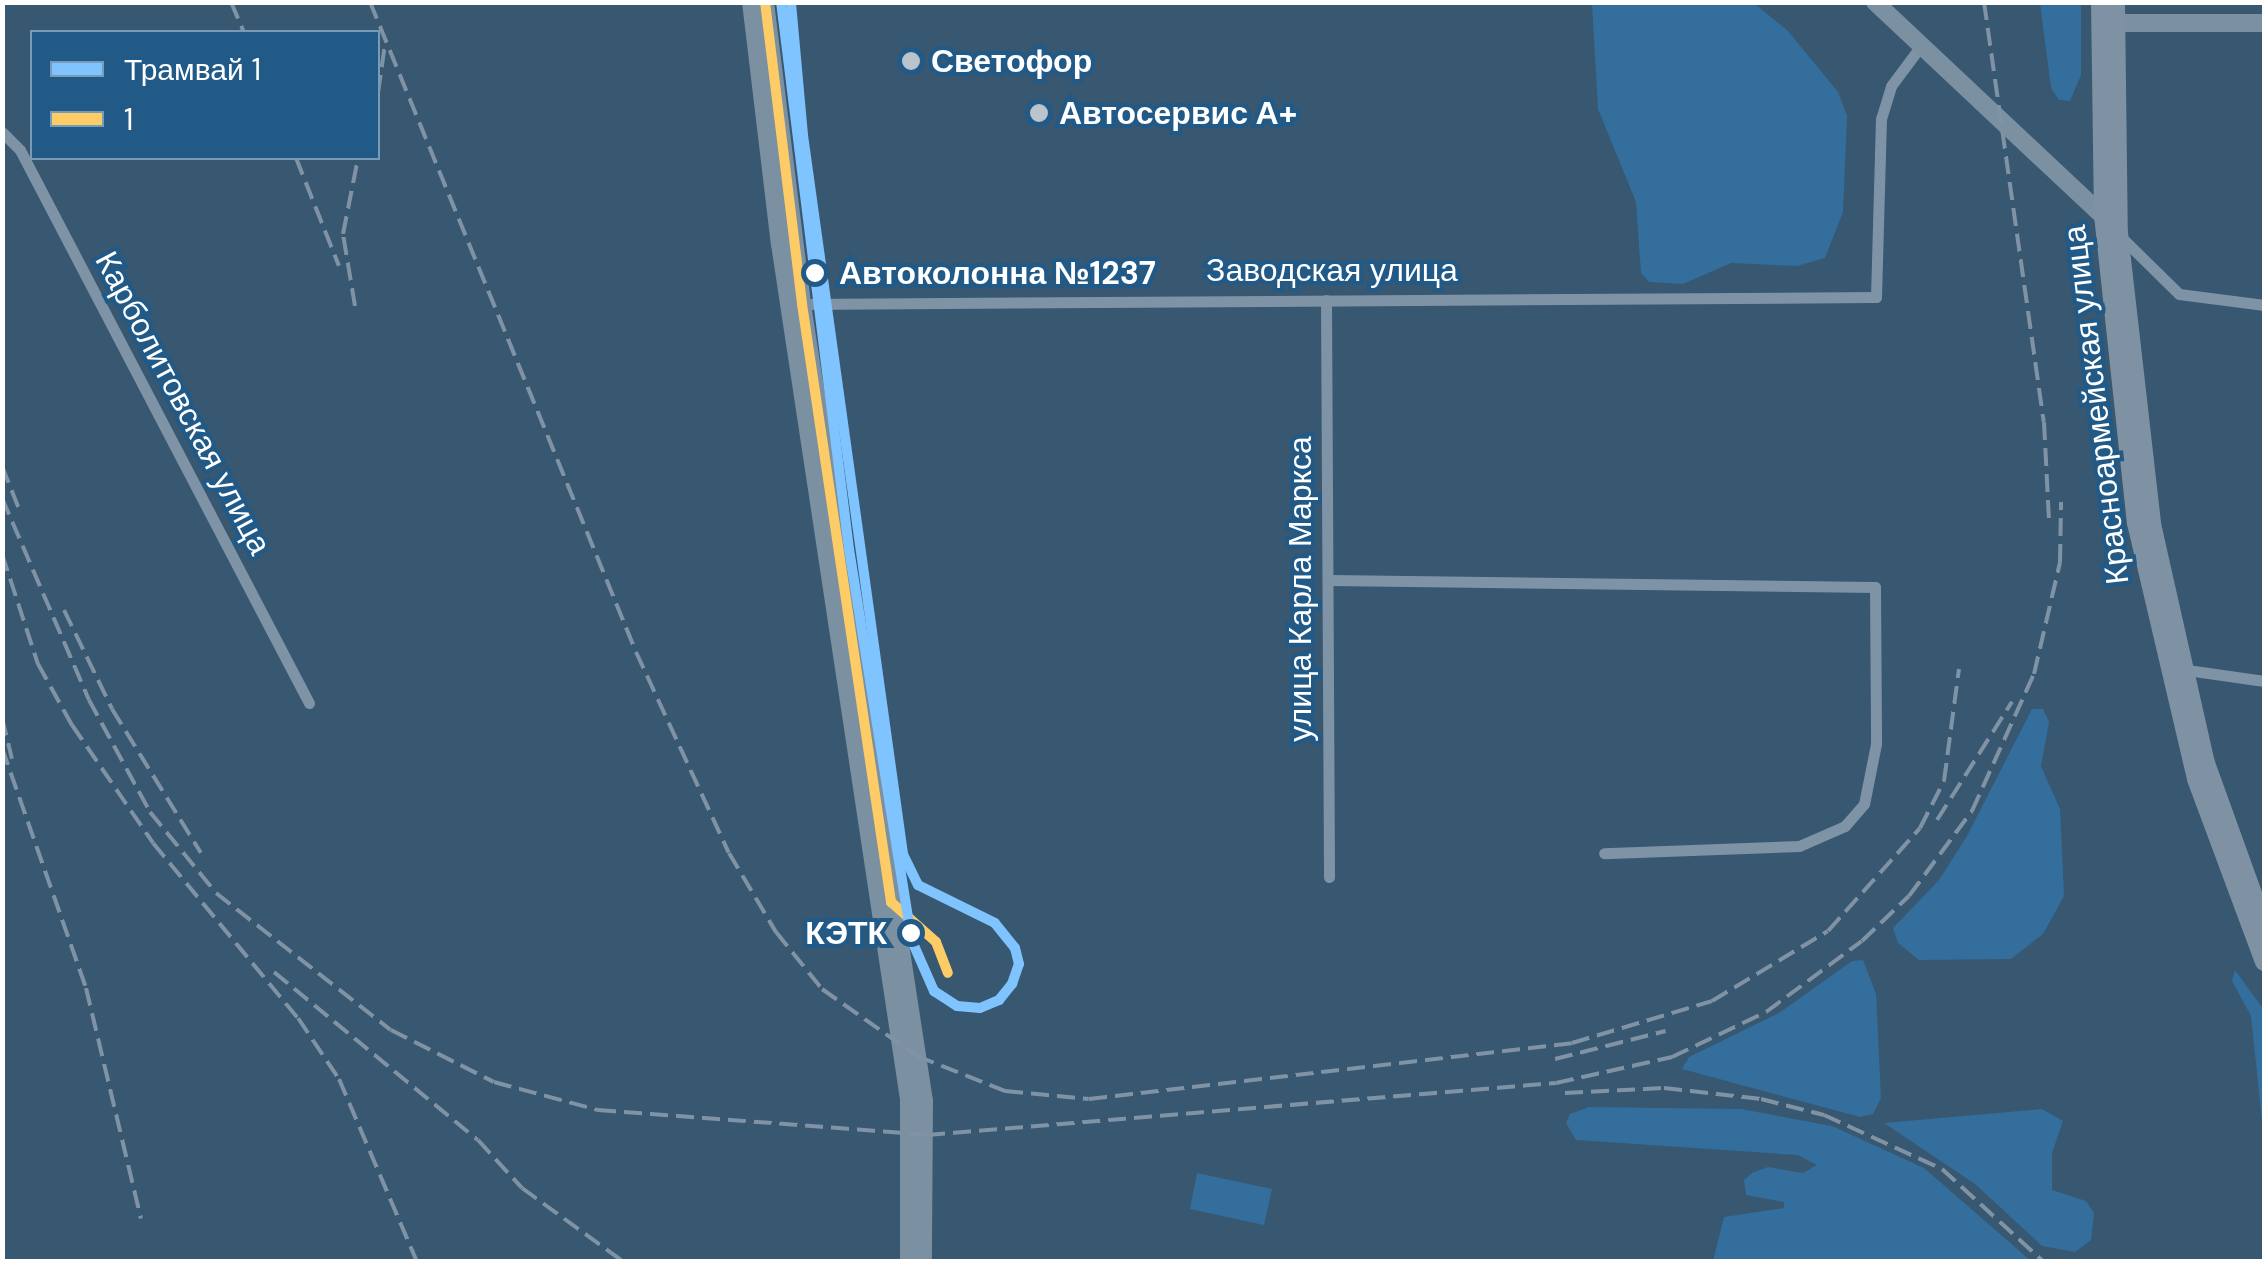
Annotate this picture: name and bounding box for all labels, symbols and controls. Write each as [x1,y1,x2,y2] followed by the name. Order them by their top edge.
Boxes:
[30,30,380,160] legend
[931,42,1092,80] place label: Светофор
[124,50,261,89] text: Трамвай 1
[900,50,922,72] marker: Светофор
[1059,94,1297,132] place label: Автосервис А+
[124,100,133,139] text: 1
[1028,102,1050,124] marker: Автосервис А+
[2055,223,2137,587] street label: Красноармейская улица
[87,245,279,561] street label: Карболитовская улица
[1206,251,1458,289] street label: Заводская улица
[839,254,1156,292] place label: Автоколонна №1237
[800,258,830,288] marker: Автоколонна №1237
[1281,436,1319,742] street label: улица Карла Маркса
[805,914,887,952] place label: КЭТК
[896,918,926,948] marker: КЭТК

